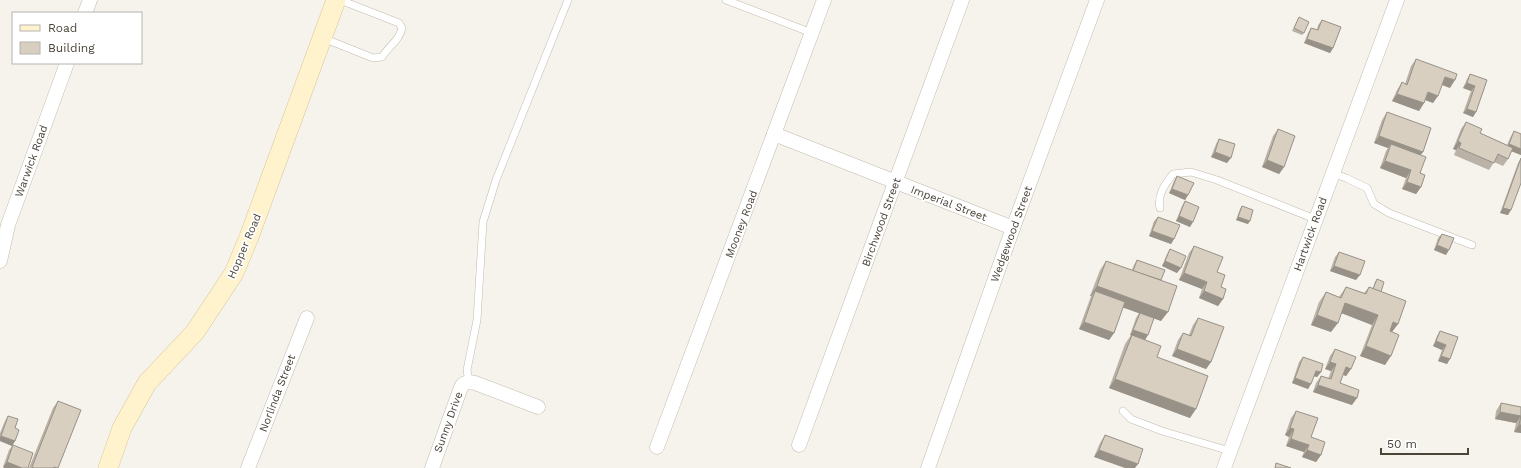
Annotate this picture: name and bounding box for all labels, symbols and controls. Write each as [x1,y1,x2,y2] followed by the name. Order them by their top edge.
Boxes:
[12,12,142,64] legend
[48,21,77,35] text: Road
[48,41,95,55] text: Building
[12,123,51,199] street label: Warwick Road
[859,176,904,268] street label: Birchwood Street
[909,183,989,224] street label: Imperial Street
[988,184,1035,284] street label: Wedgewood Street
[723,189,760,260] street label: Mooney Road
[1291,195,1330,273] street label: Hartwick Road
[225,212,264,281] street label: Hopper Road
[257,352,298,434] street label: Norlinda Street
[431,390,465,454] street label: Sunny Drive
[1381,430,1468,456] scale bar
[1387,437,1417,451] text: 50 m

